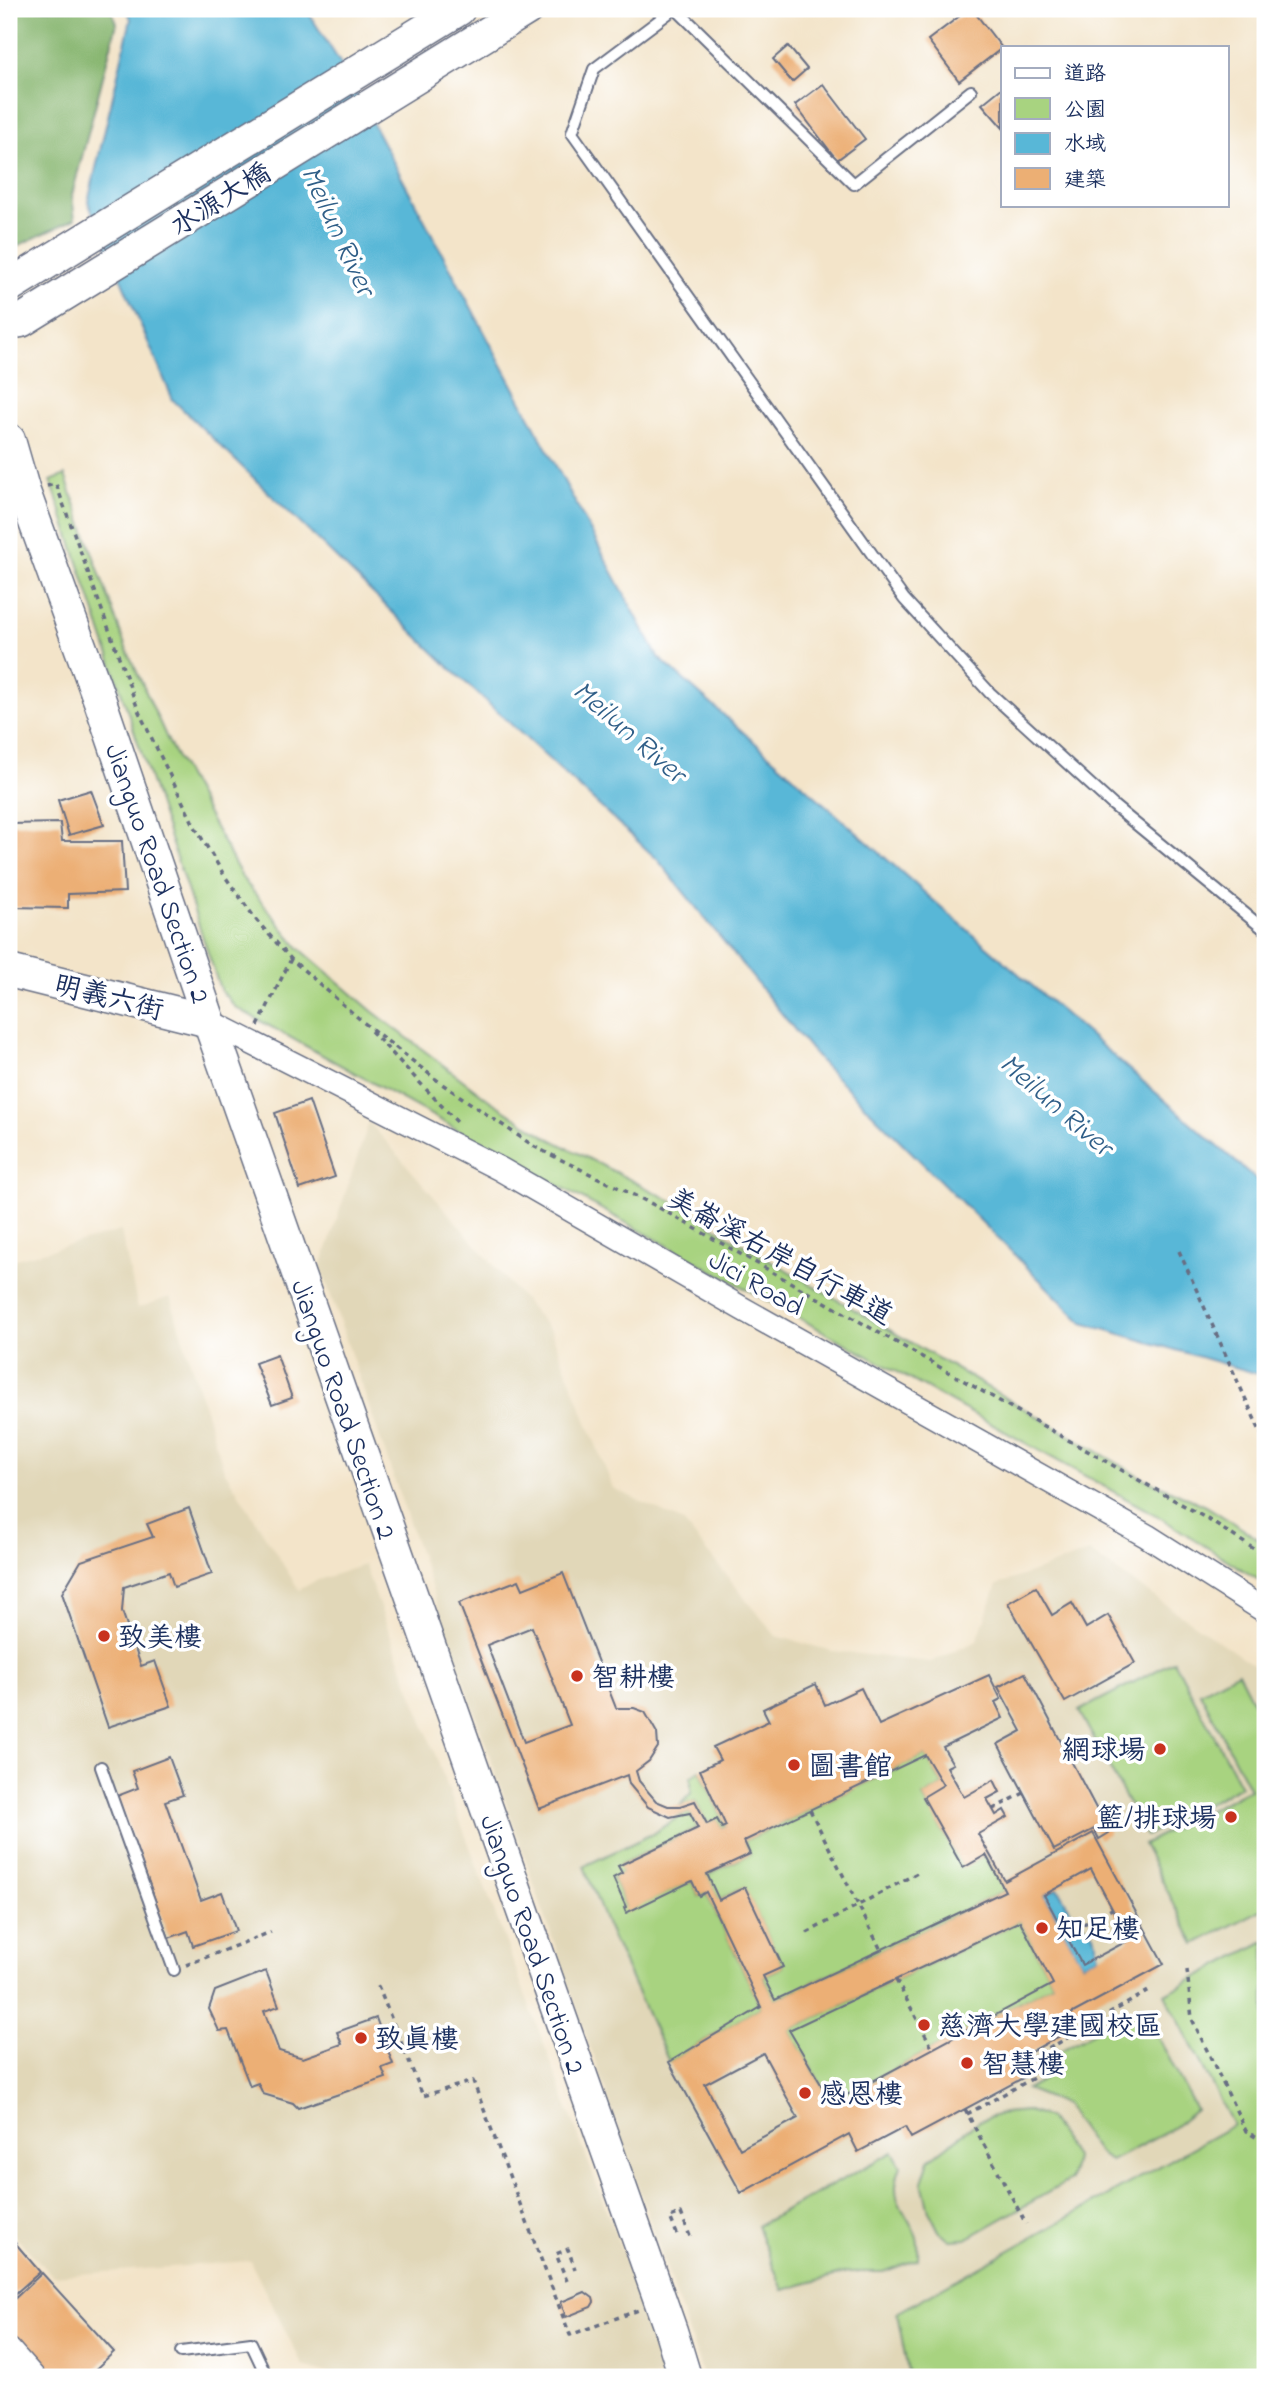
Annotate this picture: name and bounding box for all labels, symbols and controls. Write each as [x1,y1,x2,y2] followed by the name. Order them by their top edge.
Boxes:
[1001,46,1228,206] legend
[1064,60,1106,90] text: 道路
[1064,96,1106,126] text: 公園
[1064,130,1106,160] text: 水域
[163,154,280,248] street label: 水源大橋
[287,159,387,307] water label: Meilun River
[1064,166,1106,196] text: 建築
[561,671,698,798] water label: Meilun River
[92,739,219,1010] street label: Jianguo Road Section 2
[49,966,167,1033] street label: 明義六街
[988,1044,1125,1171] water label: Meilun River
[659,1179,899,1337] street label: 美崙溪右岸自行車道
[700,1241,811,1329] street label: Jici Road
[278,1275,405,1546] street label: Jianguo Road Section 2
[118,1619,202,1660] place label: 致美樓
[96,1628,112,1644] marker: 致美樓
[591,1659,675,1700] place label: 智耕樓
[569,1668,585,1684] marker: 智耕樓
[1062,1732,1146,1773] place label: 網球場
[1152,1741,1168,1757] marker: 網球場
[808,1748,892,1789] place label: 圖書館
[786,1757,802,1773] marker: 圖書館
[1096,1800,1217,1841] place label: 籃/排球場
[1223,1809,1239,1825] marker: 籃/排球場
[467,1810,594,2081] street label: Jianguo Road Section 2
[1056,1911,1140,1952] place label: 知足樓
[1034,1920,1050,1936] marker: 知足樓
[938,2008,1162,2049] place label: 慈濟大學建國校區
[916,2017,932,2033] marker: 慈濟大學建國校區
[375,2021,459,2062] place label: 致真樓
[353,2030,369,2046] marker: 致真樓
[981,2046,1065,2087] place label: 智慧樓
[959,2055,975,2071] marker: 智慧樓
[819,2076,903,2117] place label: 感恩樓
[797,2085,813,2101] marker: 感恩樓

